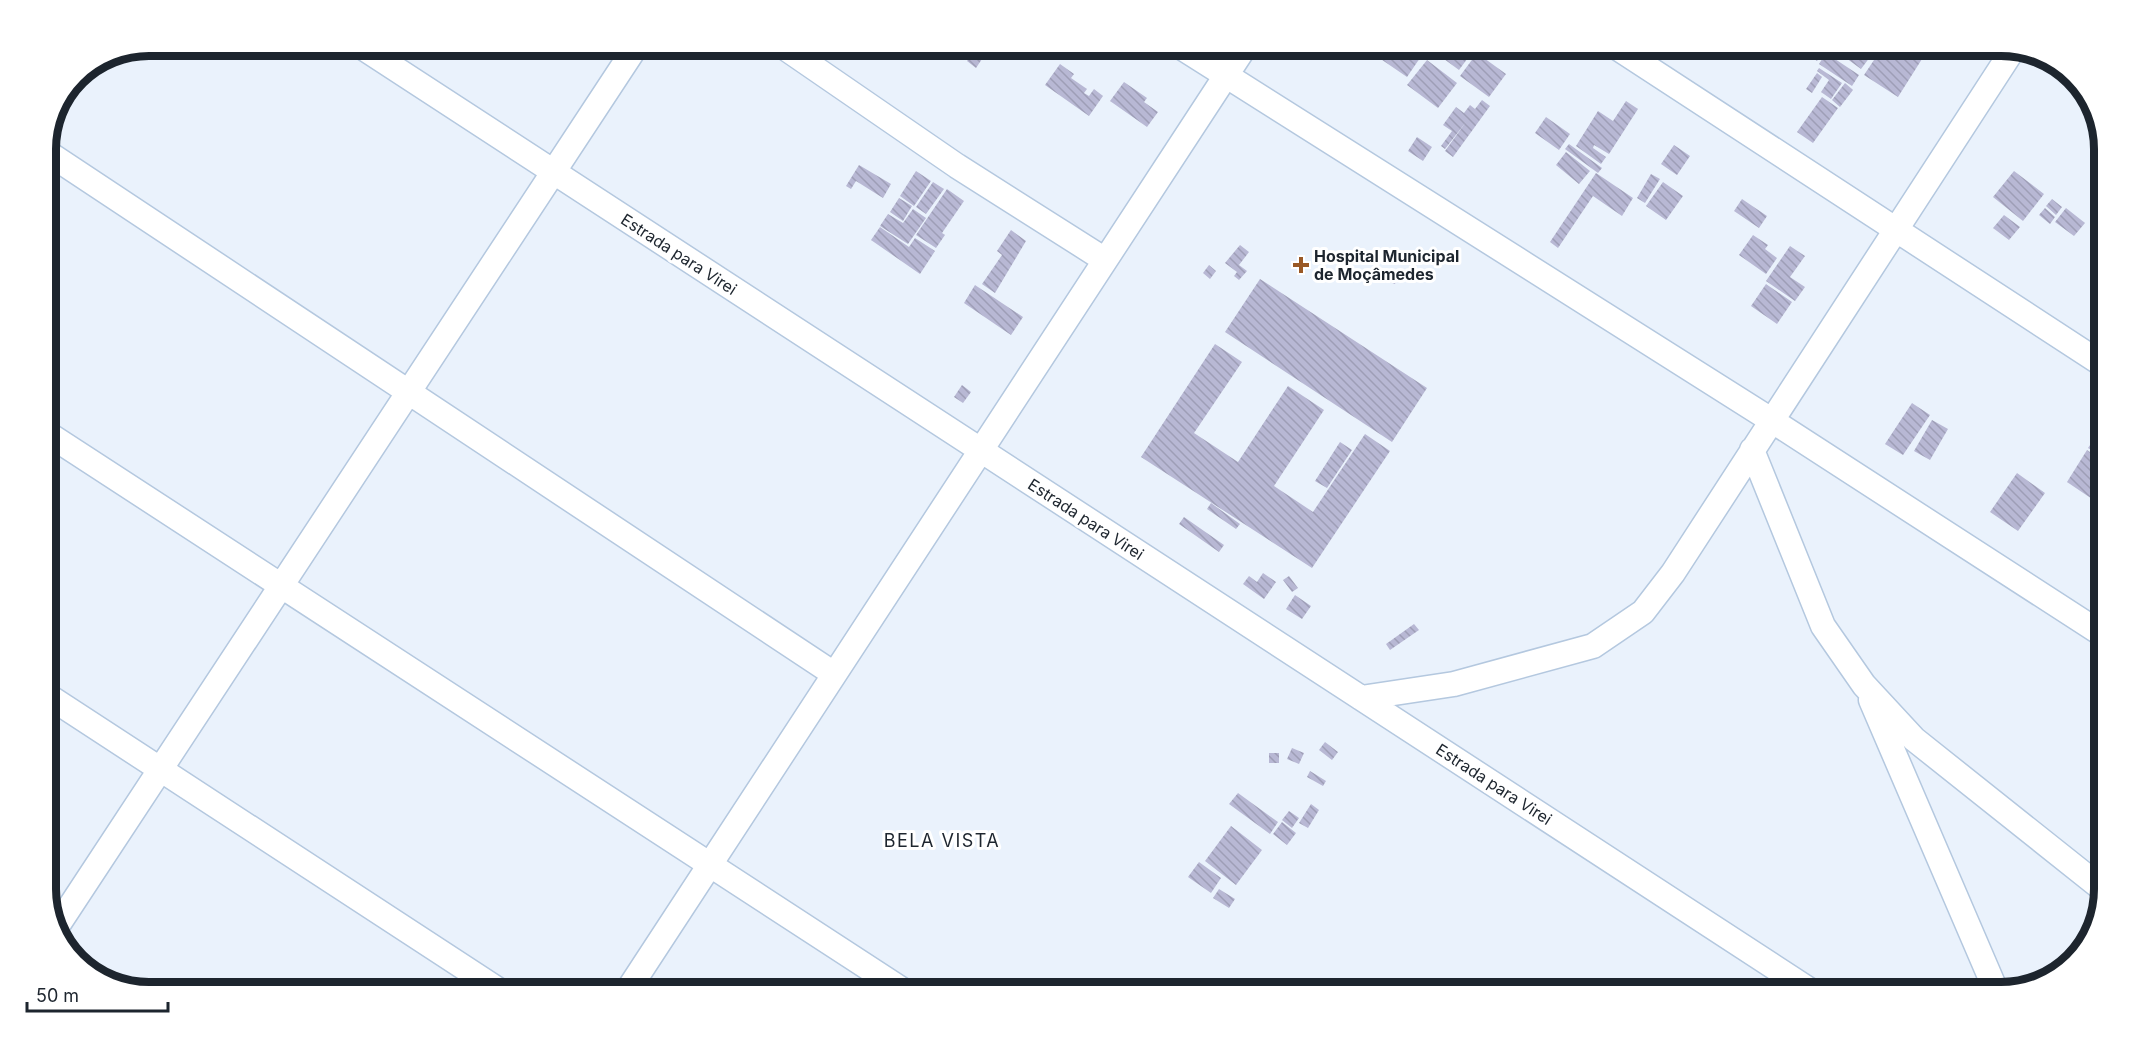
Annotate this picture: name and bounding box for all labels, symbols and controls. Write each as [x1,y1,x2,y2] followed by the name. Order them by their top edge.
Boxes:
[617,209,741,299] street label: Estrada para Virei
[1314,246,1459,284] place label: Hospital Municipal de Moçâmedes
[1292,256,1310,274] marker: Hospital Municipal de Moçâmedes
[1024,474,1148,564] street label: Estrada para Virei
[1432,739,1556,829] street label: Estrada para Virei
[884,830,1000,851] district label: BELA VISTA
[27,975,168,1013] scale bar
[36,985,79,1006] text: 50 m

